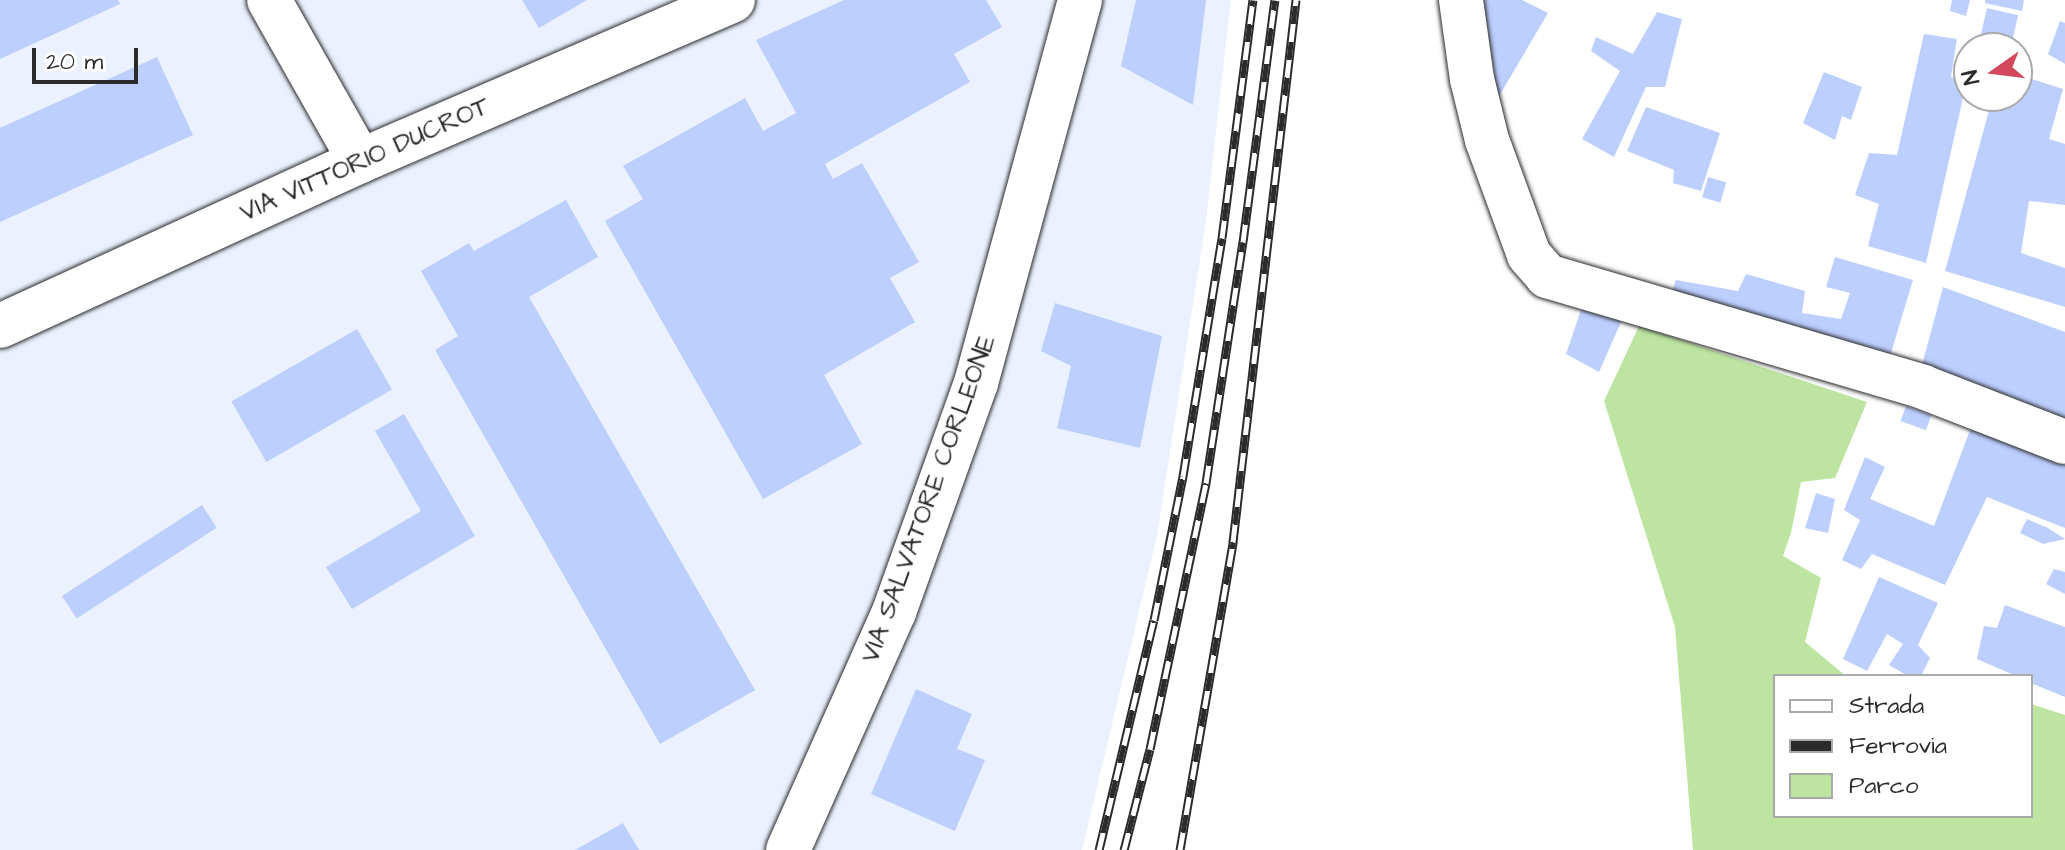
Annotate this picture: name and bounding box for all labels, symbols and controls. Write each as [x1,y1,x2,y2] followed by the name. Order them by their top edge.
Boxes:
[36,32,142,82] scale bar
[1953,32,2033,112] north arrow
[46,45,103,79] text: 20 m
[1954,67,1988,88] text: N
[235,91,495,229] street label: VIA VITTORIO DUCROT
[855,331,1003,667] street label: VIA SALVATORE CORLEONE
[1773,674,2033,818] legend
[1849,689,1924,723] text: Strada
[1849,729,1947,763] text: Ferrovia
[1849,769,1918,803] text: Parco

